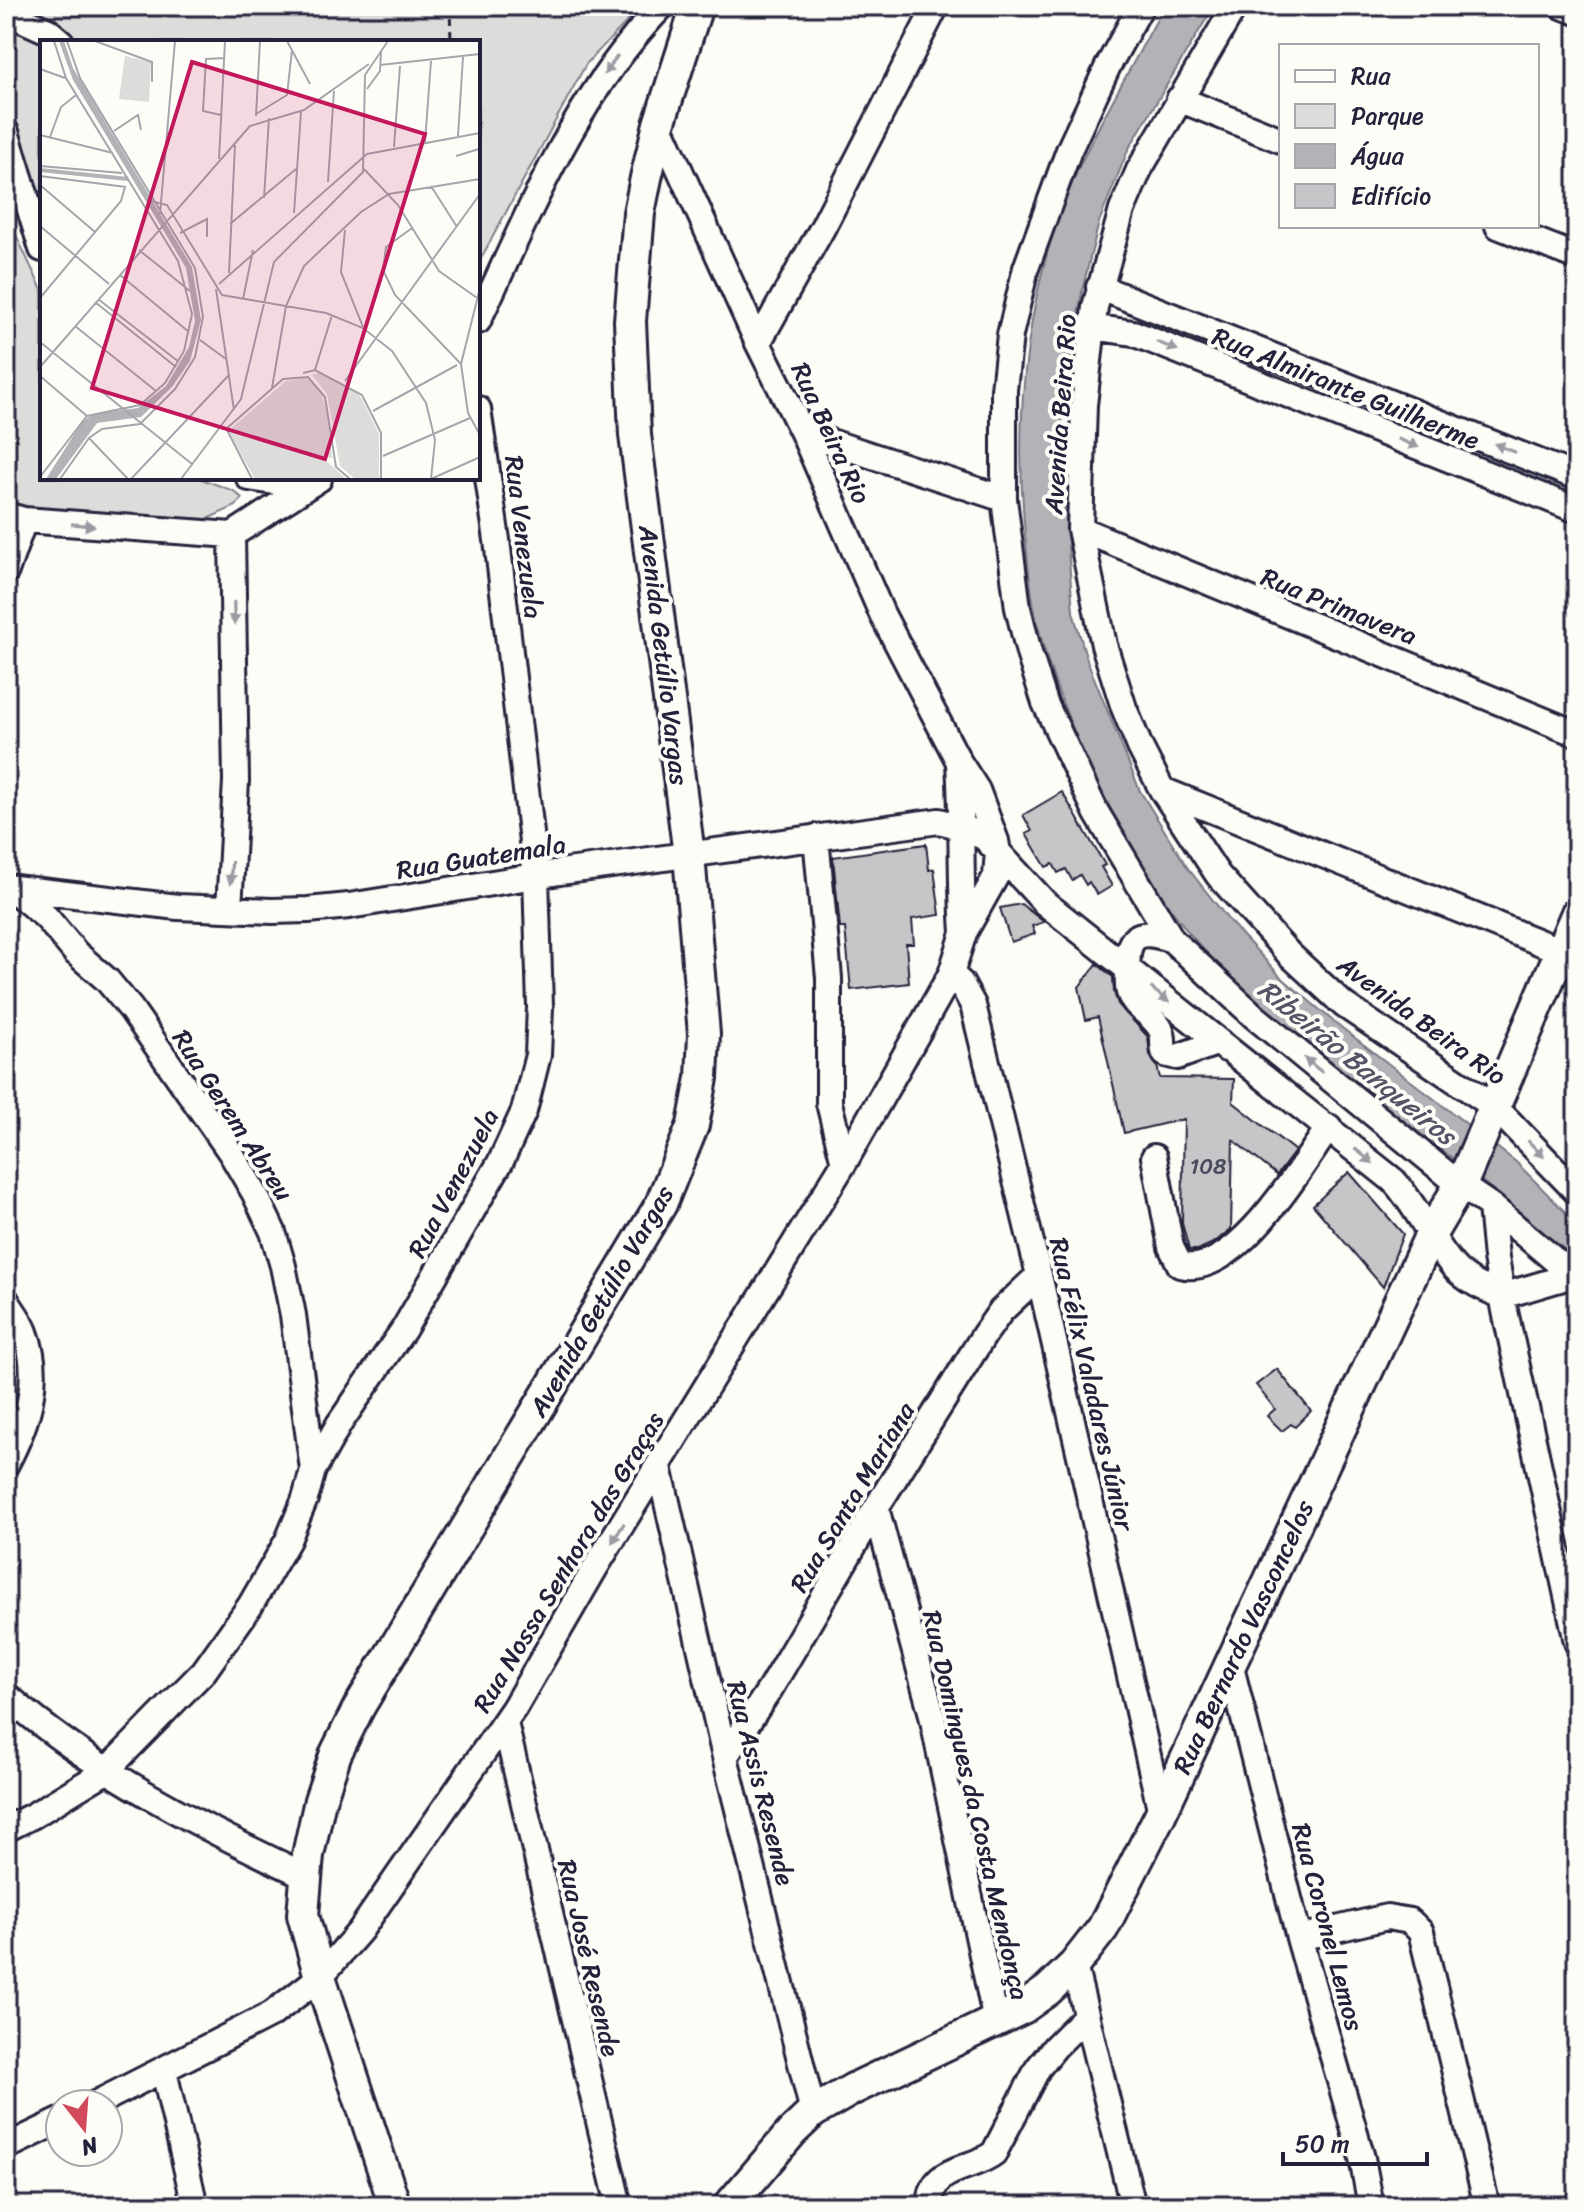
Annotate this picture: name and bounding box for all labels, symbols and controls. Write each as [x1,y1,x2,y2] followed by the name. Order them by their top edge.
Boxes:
[40,40,480,480] inset map
[1279,44,1539,228] legend
[604,55,620,76] one-way arrow
[1351,55,1391,97] text: Rua
[1351,95,1424,137] text: Parque
[1350,135,1405,177] text: Água
[1351,175,1431,217] text: Edifício
[1030,312,1090,517] street label: Avenida Beira Rio
[1205,313,1487,463] street label: Rua Almirante Guilherme
[1155,340,1179,353] one-way arrow
[778,354,884,512] street label: Rua Beira Rio
[1396,436,1420,449] one-way arrow
[1493,441,1517,454] one-way arrow
[491,453,557,621] street label: Rua Venezuela
[71,519,96,532] one-way arrow
[625,521,703,788] street label: Avenida Getúlio Vargas
[1254,554,1424,658] street label: Rua Primavera
[227,601,240,626] one-way arrow
[393,821,569,893] street label: Rua Guatemala
[224,861,237,886] one-way arrow
[1326,942,1517,1098] street label: Avenida Beira Rio
[1247,966,1470,1160] water label: Ribeirão Banqueiros
[1150,986,1170,1002] one-way arrow
[160,1019,306,1211] street label: Rua Gerem Abreu
[1303,1057,1323,1074] one-way arrow
[394,1100,512,1266] street label: Rua Venezuela
[1526,1139,1545,1158] one-way arrow
[1190,1147,1226,1186] house number: 108
[1354,1147,1374,1164] one-way arrow
[515,1176,686,1427] street label: Avenida Getúlio Vargas
[1036,1233,1148,1536] street label: Rua Félix Valadares Júnior
[777,1392,928,1601] street label: Rua Santa Mariana
[459,1402,677,1722] street label: Rua Nossa Senhora das Graças
[1159,1491,1327,1782] street label: Rua Bernardo Vasconcelos
[610,1522,625,1543] one-way arrow
[909,1606,1043,2004] street label: Rua Domingues da Costa Mendonça
[713,1676,809,1891] street label: Rua Assis Resende
[1278,1818,1378,2036] street label: Rua Coronel Lemos
[544,1855,634,2062] street label: Rua José Resende
[44,2088,124,2168] north arrow
[1283,2116,1427,2166] scale bar
[1295,2123,1350,2165] text: 50 m
[76,2125,104,2168] text: N

